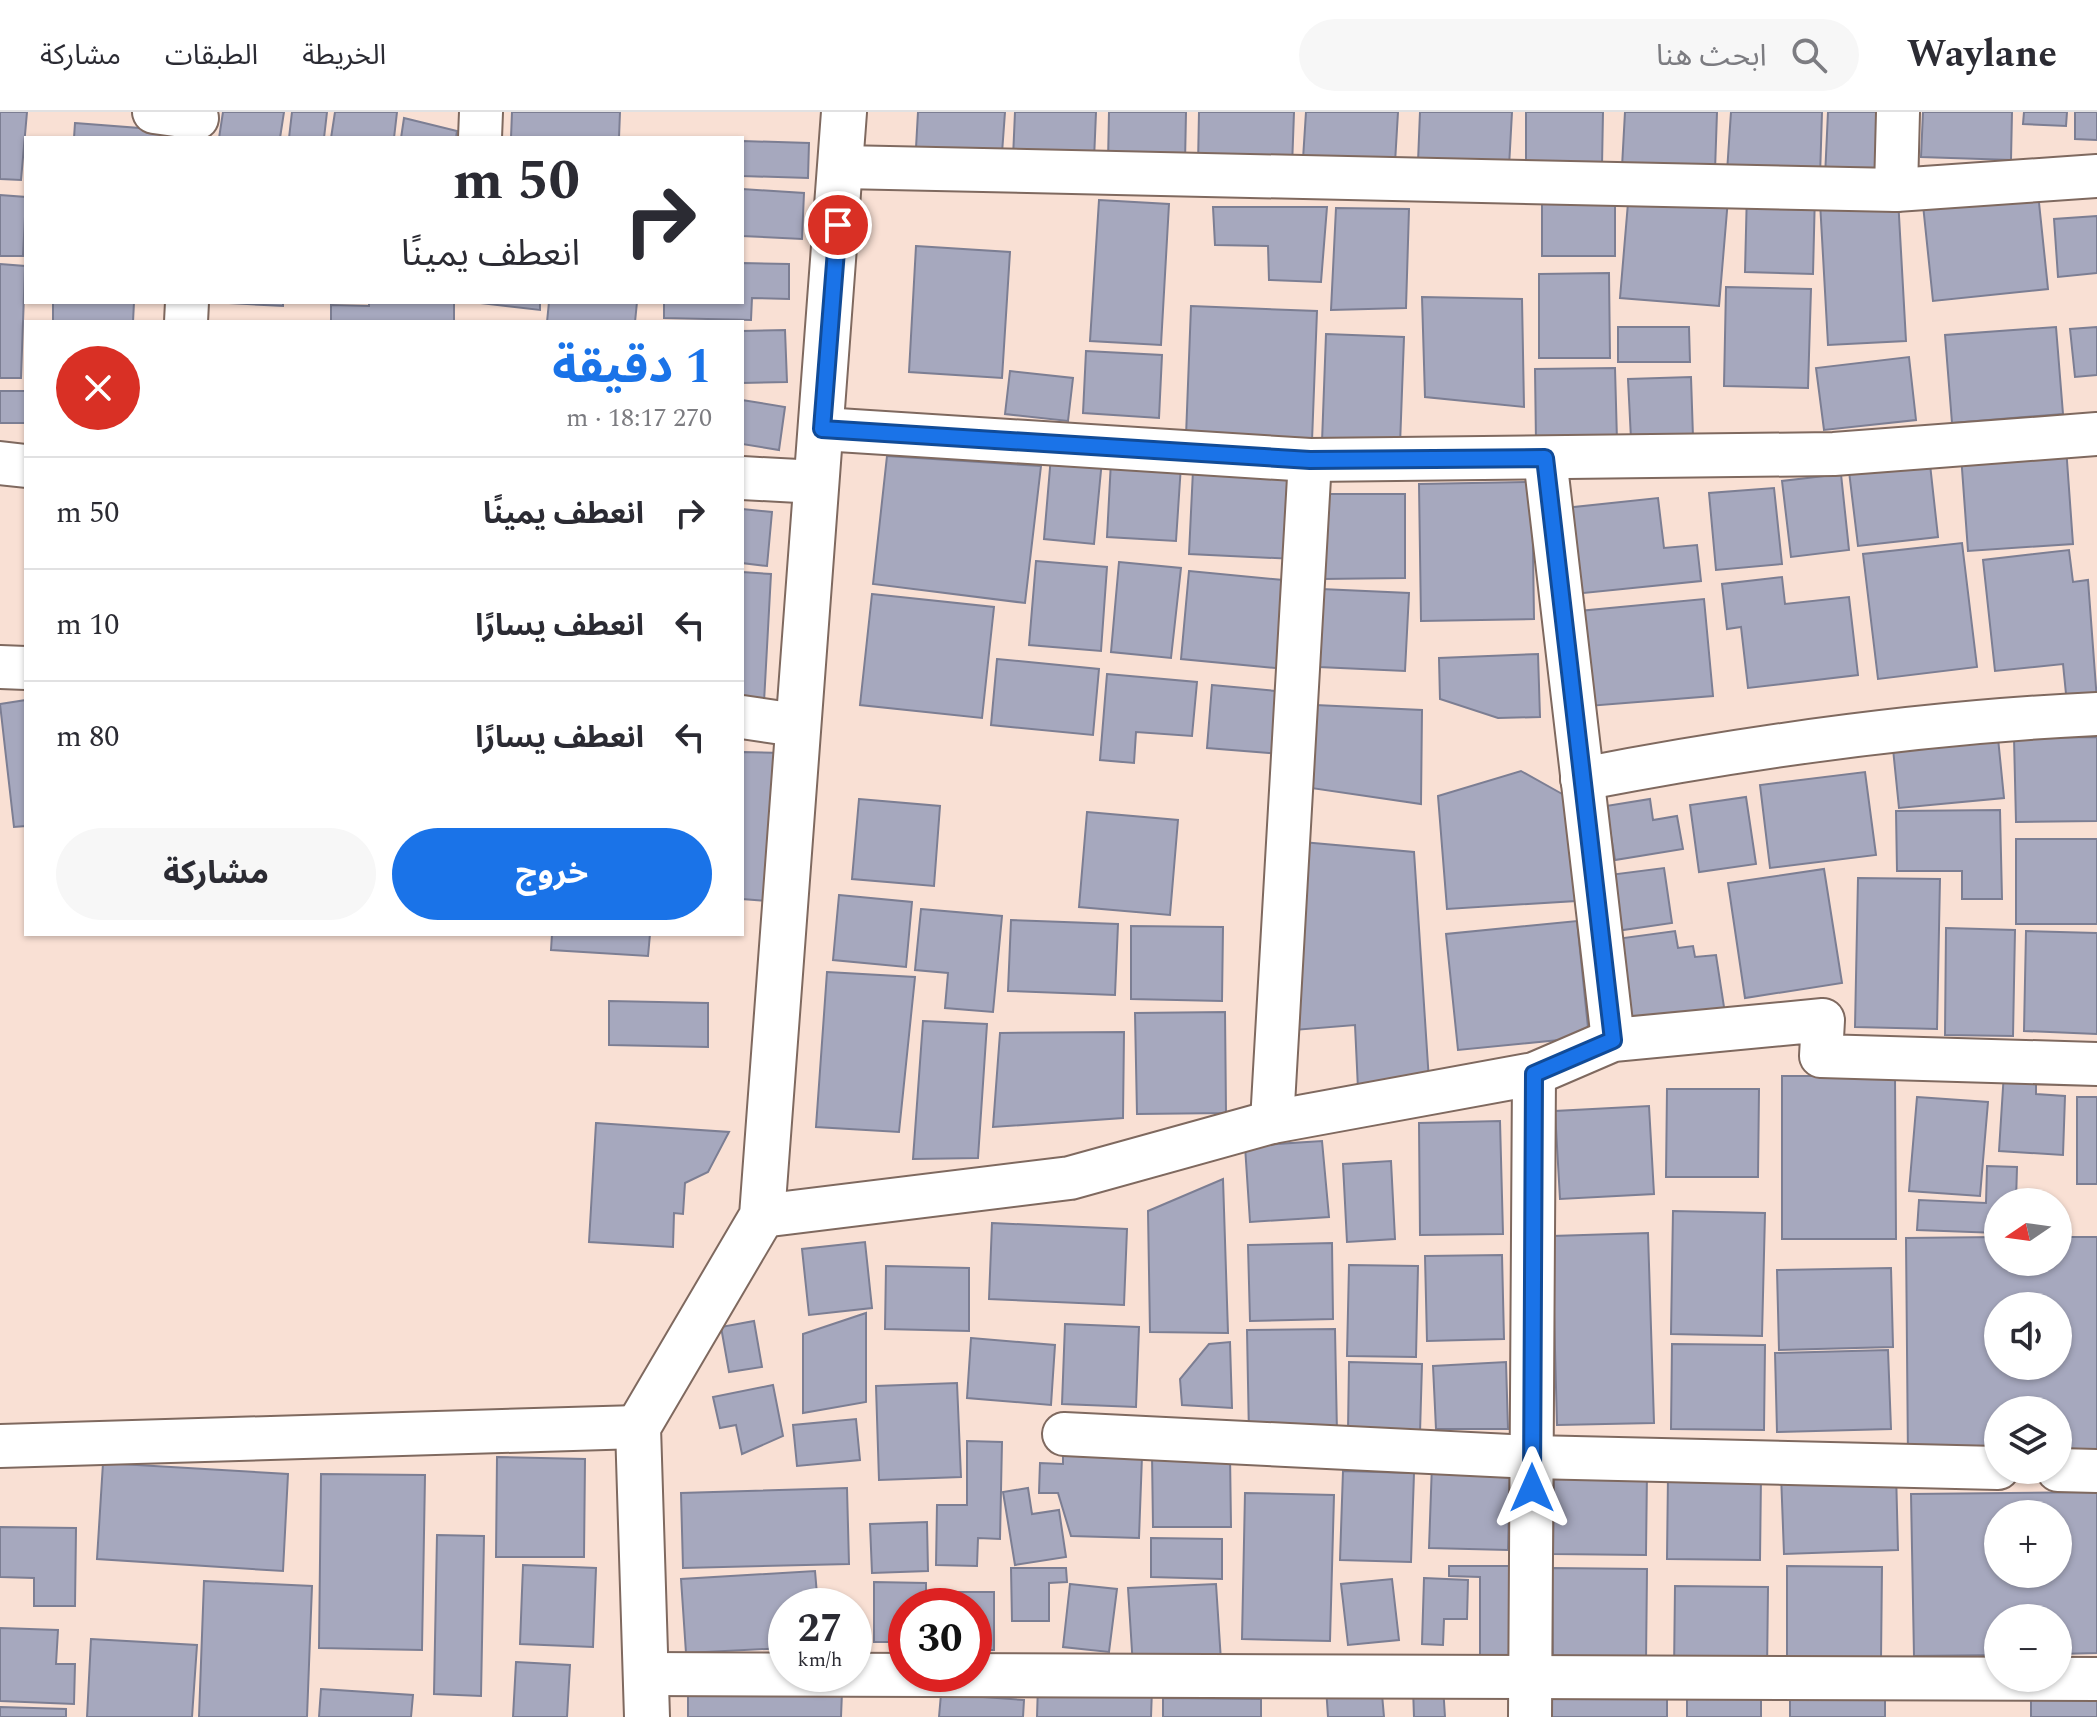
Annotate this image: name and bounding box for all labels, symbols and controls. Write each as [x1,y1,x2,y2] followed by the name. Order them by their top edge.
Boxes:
[1299,19,1859,91] search box
[1907,26,2057,84] text: Waylane
[1656,33,1767,79] text: ابحث هنا
[1787,33,1831,77] icon: search
[40,34,121,77] text: مشاركة
[165,34,258,77] text: الطبقات
[302,34,386,77] text: الخريطة
[453,139,580,224] text: 50 m
[608,168,712,272] icon: right
[804,191,872,259] pin
[816,203,860,247] icon: arrive
[401,227,580,282] text: انعطف يمينًا
[552,331,712,404] text: 1 دقيقة
[56,346,140,430] button: close
[566,398,712,438] text: 270 m · 18:17
[56,490,119,536] text: 50 m
[483,491,644,537] text: انعطف يمينًا
[668,491,712,535] icon: right
[56,602,119,648] text: 10 m
[475,603,644,649] text: انعطف يسارًا
[668,603,712,647] icon: left
[56,714,119,760] text: 80 m
[475,715,644,761] text: انعطف يسارًا
[668,715,712,759] icon: left
[56,828,376,920] button: مشاركة
[392,828,712,920] button: خروج
[1984,1188,2072,1276] north arrow
[1984,1188,2072,1692] map controls
[1984,1292,2072,1380] button: sound
[1984,1396,2072,1484] button: layers
[1490,1446,1574,1530] position arrow
[1984,1500,2072,1588] button: +
[888,1588,992,1692] speed limit sign: 30
[798,1599,842,1660] text: 27
[1984,1604,2072,1692] button: −
[798,1645,843,1675] text: km/h

